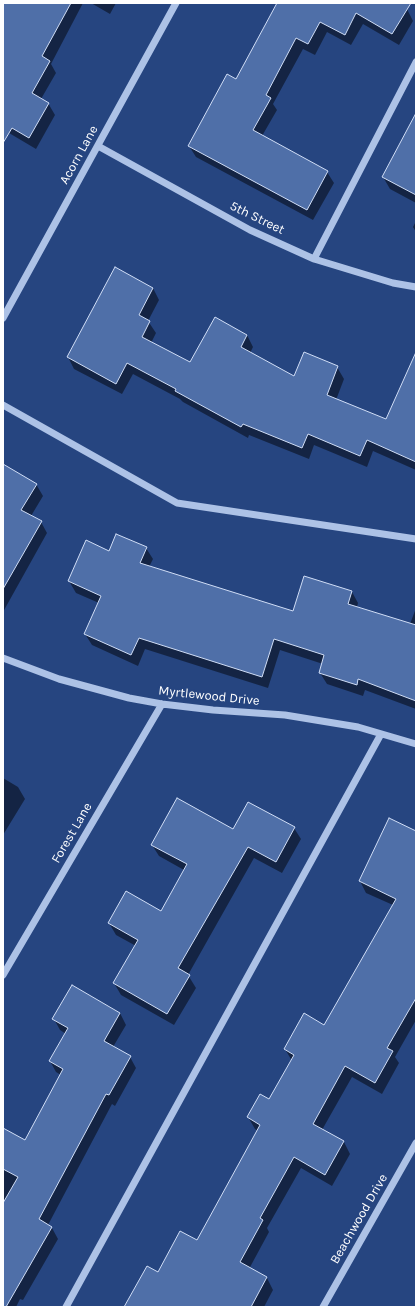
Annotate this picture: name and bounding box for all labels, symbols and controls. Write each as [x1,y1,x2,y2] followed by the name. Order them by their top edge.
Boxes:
[57,123,101,187] street label: Acorn Lane
[227,198,287,238] street label: 5th Street
[158,683,260,709] street label: Myrtlewood Drive
[48,800,96,866] street label: Forest Lane
[327,1171,391,1267] street label: Beachwood Drive

